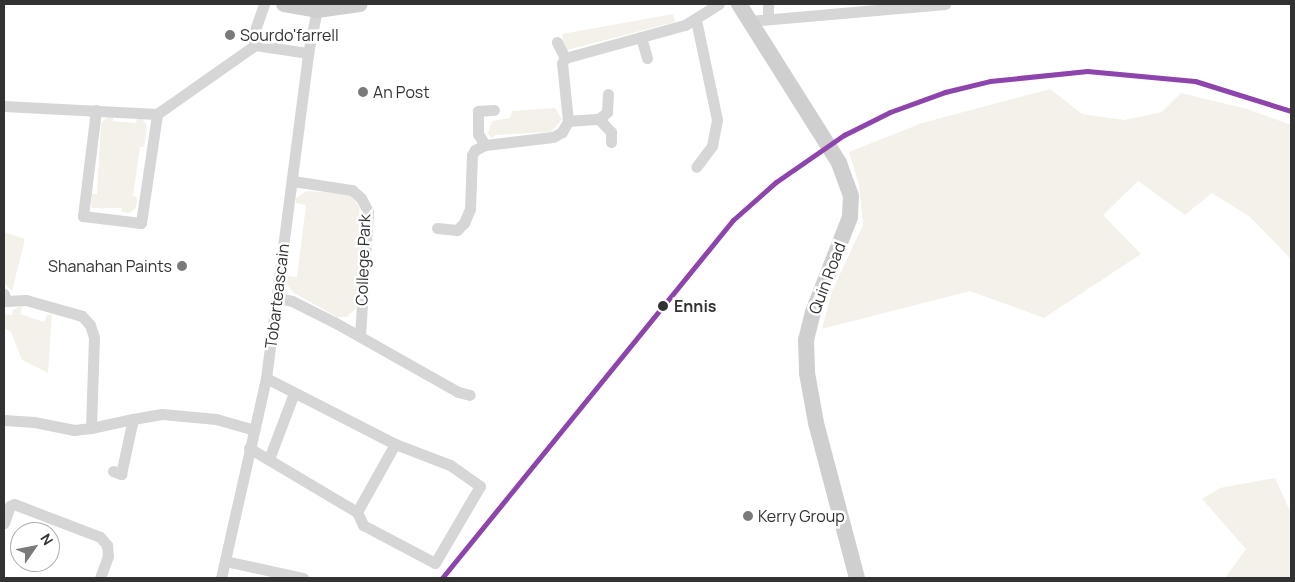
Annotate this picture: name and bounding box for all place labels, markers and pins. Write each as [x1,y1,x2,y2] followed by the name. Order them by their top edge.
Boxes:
[240,25,339,45] place label: Sourdo'farrell
[224,29,236,41] marker: Sourdo'farrell
[373,82,430,102] place label: An Post
[357,86,369,98] marker: An Post
[48,256,172,276] place label: Shanahan Paints
[176,260,188,272] marker: Shanahan Paints
[674,296,717,316] place label: Ennis
[656,299,670,313] marker: Ennis
[758,506,845,526] place label: Kerry Group
[742,510,754,522] marker: Kerry Group

